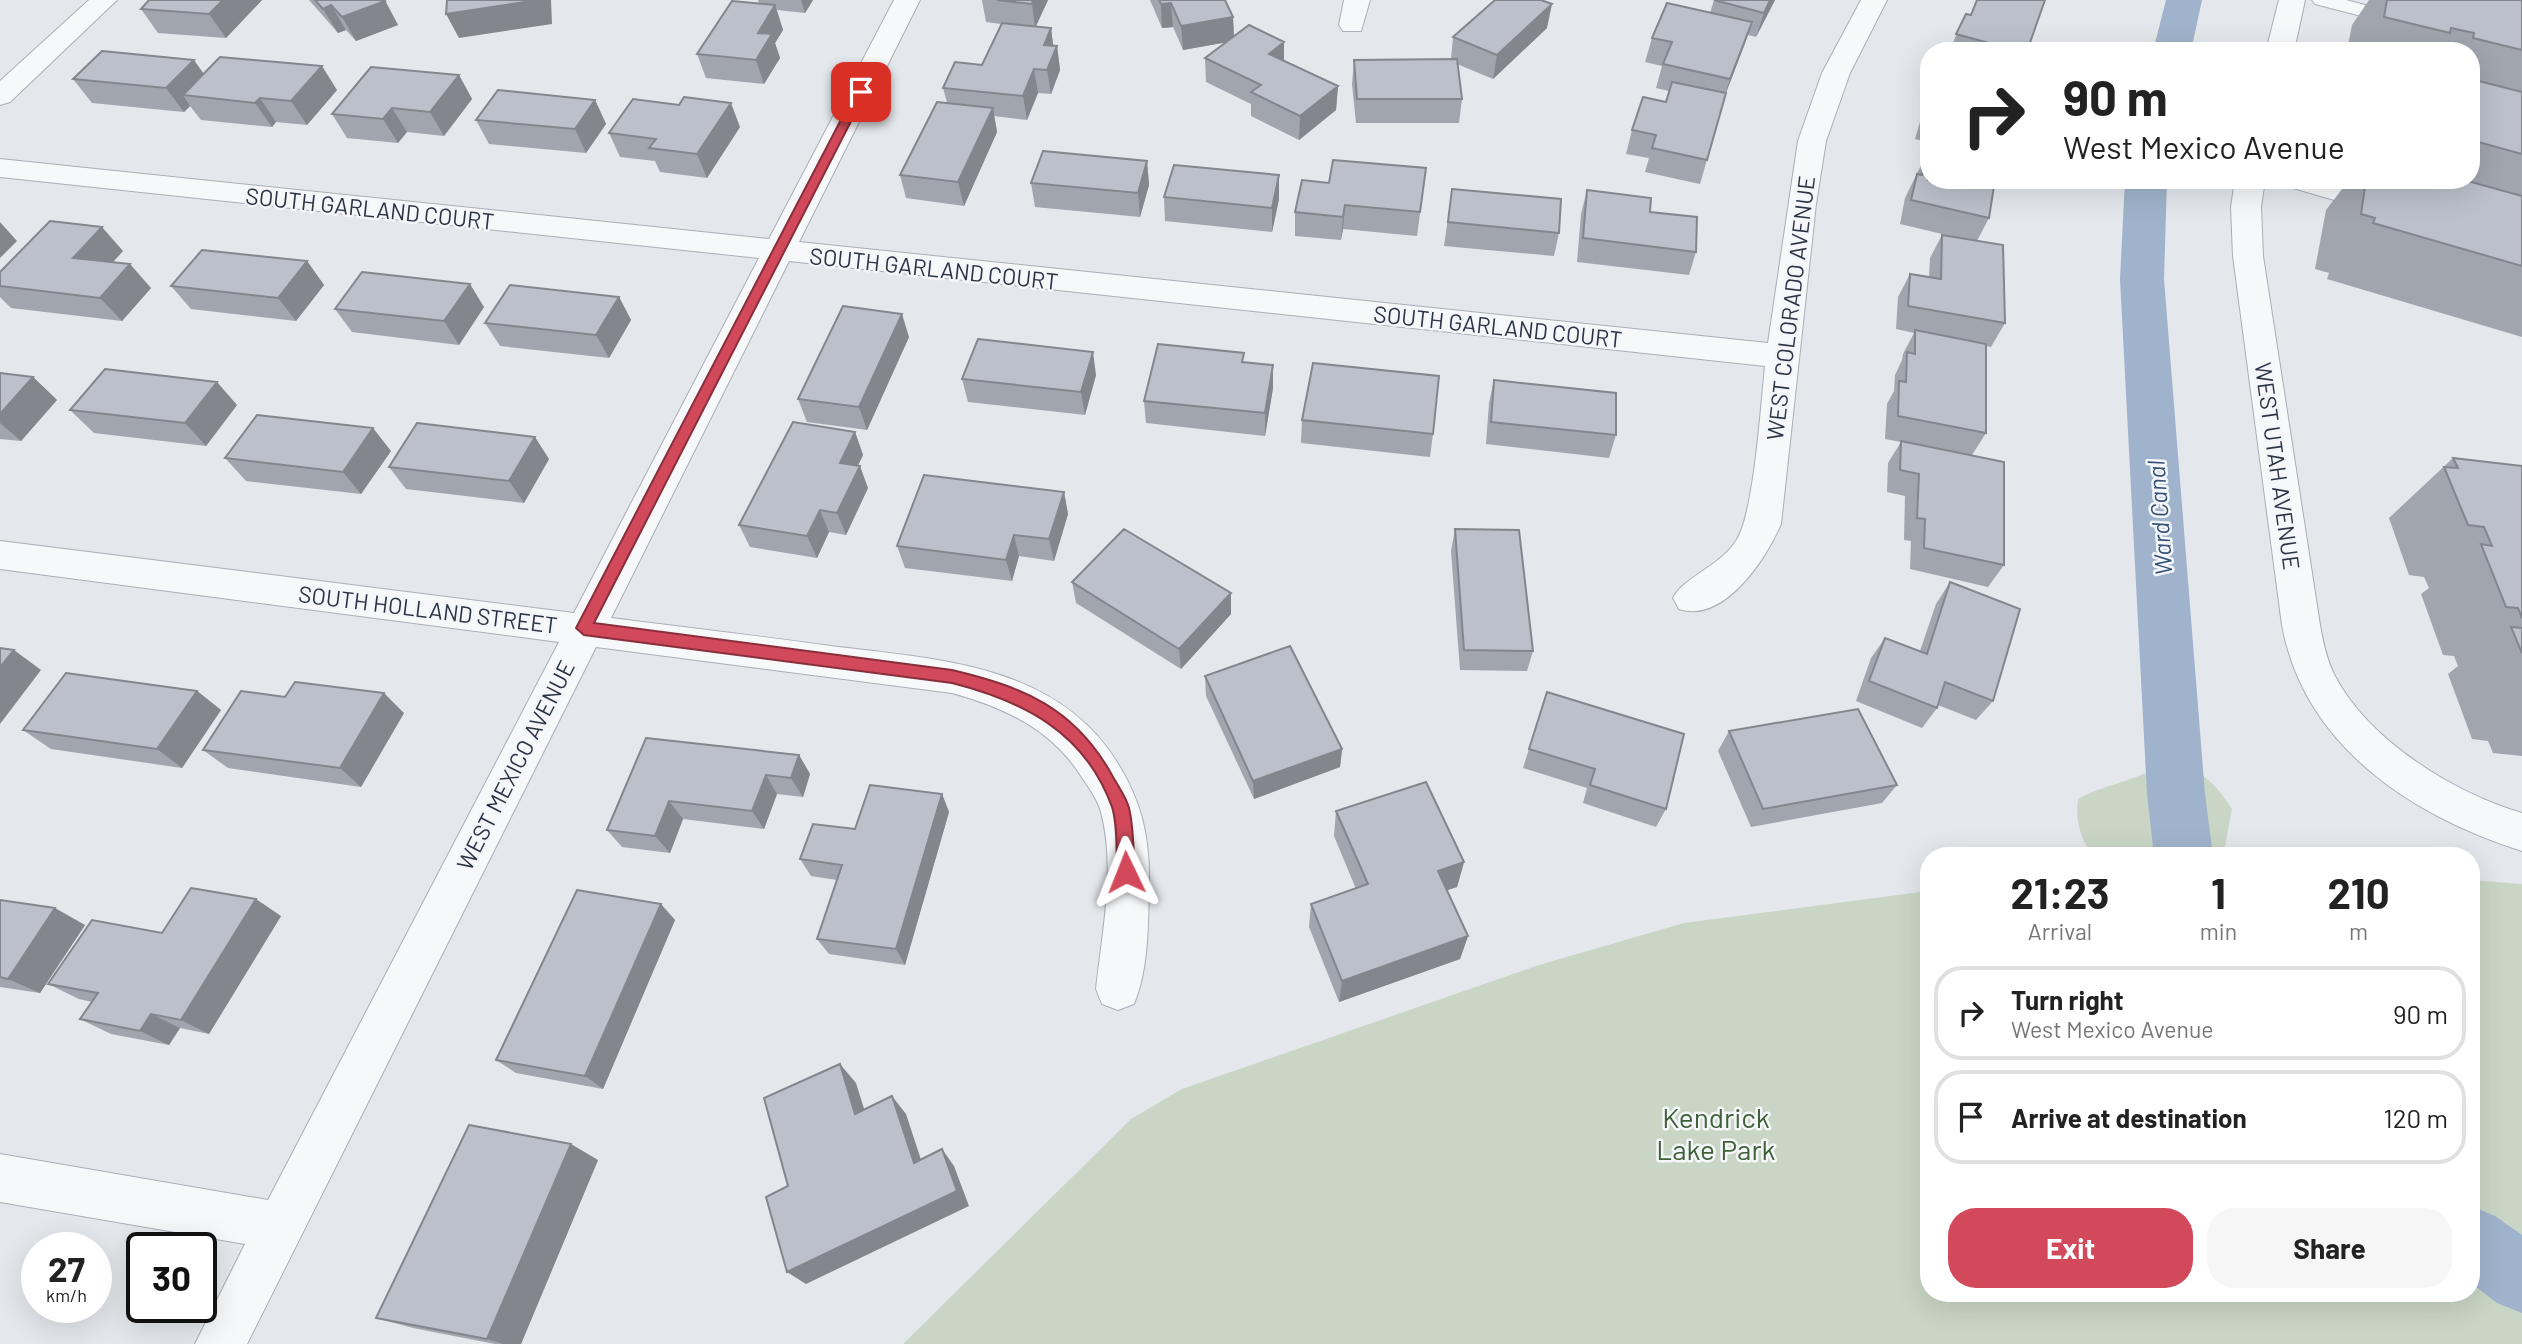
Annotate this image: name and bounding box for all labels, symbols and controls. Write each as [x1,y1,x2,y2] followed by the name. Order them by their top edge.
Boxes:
[831,62,891,122] pin
[2063,67,2168,126] text: 90 m
[1948,70,2039,161] icon: right
[842,73,880,111] icon: arrive
[2063,127,2345,165] text: West Mexico Avenue
[1760,174,1820,442] street label: WEST COLORADO AVENUE
[244,181,496,235] street label: SOUTH GARLAND COURT
[808,241,1060,295] street label: SOUTH GARLAND COURT
[1372,299,1624,353] street label: SOUTH GARLAND COURT
[2250,361,2306,571] street label: WEST UTAH AVENUE
[2140,459,2177,576] water label: Ward Canal
[297,579,559,639] street label: SOUTH HOLLAND STREET
[450,655,580,875] street label: WEST MEXICO AVENUE
[1089,835,1163,909] position arrow
[2010,867,2109,917] text: 21:23
[2211,867,2226,917] text: 1
[2328,867,2390,917] text: 210
[2028,917,2092,945] text: Arrival
[2200,917,2237,945] text: min
[2349,917,2368,945] text: m
[2011,984,2124,1015] text: Turn right
[1952,994,1990,1032] icon: right
[2393,998,2448,1029] text: 90 m
[2011,1015,2213,1043] text: West Mexico Avenue
[1952,1098,1990,1136] icon: arrive
[1656,1100,1776,1166] park label: Kendrick Lake Park
[2011,1102,2247,1133] text: Arrive at destination
[2384,1102,2448,1133] text: 120 m
[1948,1208,2193,1288] button: Exit
[2207,1208,2452,1288] button: Share
[126,1232,217,1323] speed limit sign: 30
[48,1247,85,1289] text: 27
[46,1284,87,1306] text: km/h

